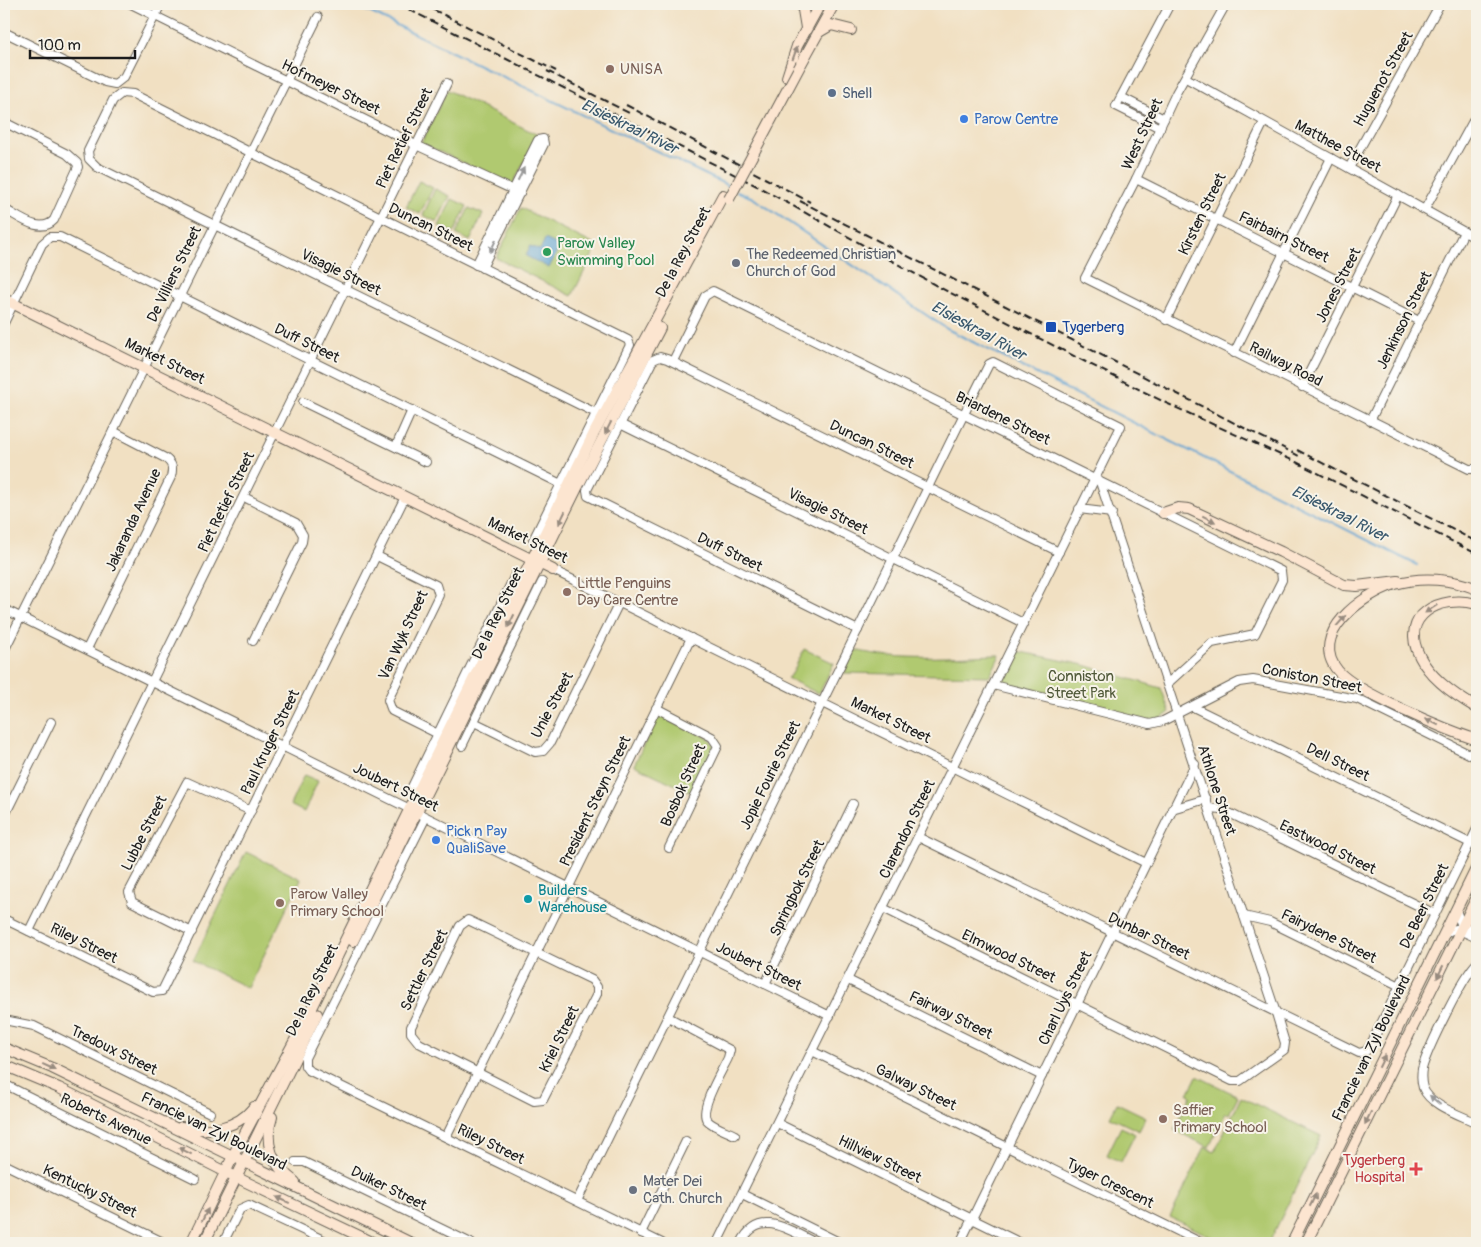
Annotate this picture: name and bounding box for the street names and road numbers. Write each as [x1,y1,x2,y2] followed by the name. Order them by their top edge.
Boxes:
[1349,27,1418,130] street label: Huguenot Street
[278,55,384,120] street label: Hofmeyer Street
[372,84,437,192] street label: Piet Retief Street
[1118,94,1168,173] street label: West Street
[1291,116,1385,178] street label: Matthee Street
[1174,169,1231,259] street label: Kirsten Street
[385,199,477,257] street label: Duncan Street
[652,203,716,301] street label: De la Rey Street
[1236,207,1333,268] street label: Fairbairn Street
[143,222,206,326] street label: De Villiers Street
[1311,244,1366,326] street label: Jones Street
[298,245,385,300] street label: Visagie Street
[1373,267,1437,372] street label: Jenkinson Street
[271,319,343,368] street label: Duff Street
[122,334,209,389] street label: Market Street
[1246,338,1326,391] street label: Railway Road
[952,387,1054,450] street label: Briardene Street
[826,416,918,474] street label: Duncan Street
[194,448,259,556] street label: Piet Retief Street
[101,465,166,575] street label: Jakaranda Avenue
[785,484,872,539] street label: Visagie Street
[485,513,572,568] street label: Market Street
[694,528,766,577] street label: Duff Street
[468,563,529,662] street label: De la Rey Street
[374,587,433,683] street label: Van Wyk Street
[1260,659,1364,698] street label: Coniston Street
[527,668,578,742] street label: Unie Street
[237,686,305,798] street label: Paul Kruger Street
[848,693,935,748] street label: Market Street
[736,717,805,833] street label: Jopie Fourie Street
[556,732,636,870] street label: President Steyn Street
[1303,739,1373,786] street label: Dell Street
[657,740,711,830] street label: Bosbok Street
[1193,742,1240,839] street label: Athlone Street
[350,759,443,817] street label: Joubert Street
[875,776,940,882] street label: Clarendon Street
[117,792,172,874] street label: Lubbe Street
[1276,816,1380,879] street label: Eastwood Street
[766,836,829,940] street label: Springbok Street
[1396,860,1454,952] street label: De Beer Street
[1278,905,1381,968] street label: Fairydene Street
[1105,908,1194,965] street label: Dunbar Street
[47,919,121,968] street label: Riley Street
[397,925,453,1014] street label: Settler Street
[959,926,1060,988] street label: Elmwood Street
[713,938,806,996] street label: Joubert Street
[282,940,343,1039] street label: De la Rey Street
[1034,947,1097,1048] street label: Charl Uys Street
[1328,972,1415,1124] street label: Francie van Zyl Boulevard
[906,987,997,1044] street label: Fairway Street
[535,1002,584,1076] street label: Kriel Street
[67,1021,161,1080] street label: Tredoux Street
[872,1060,960,1116] street label: Galway Street
[138,1088,290,1175] street label: Francie van Zyl Boulevard
[57,1089,155,1150] street label: Roberts Avenue
[454,1120,528,1169] street label: Riley Street
[835,1131,925,1188] street label: Hillview Street
[1063,1154,1158,1213] street label: Tyger Crescent
[40,1160,141,1223] street label: Kentucky Street
[348,1162,431,1215] street label: Duiker Street

